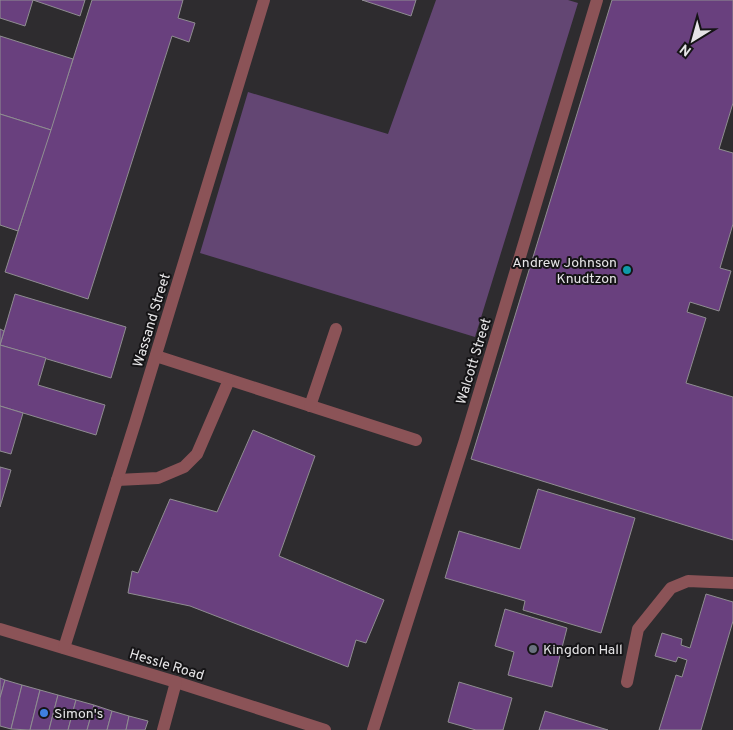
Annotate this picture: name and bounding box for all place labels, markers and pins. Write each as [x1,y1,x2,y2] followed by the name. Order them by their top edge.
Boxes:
[512,255,617,288] place label: Andrew Johnson Knudtzon
[621,264,633,276] marker: Andrew Johnson Knudtzon
[543,642,623,659] place label: Kingdon Hall
[527,643,539,655] marker: Kingdon Hall
[54,706,103,723] place label: Simon's
[38,707,50,719] marker: Simon's

